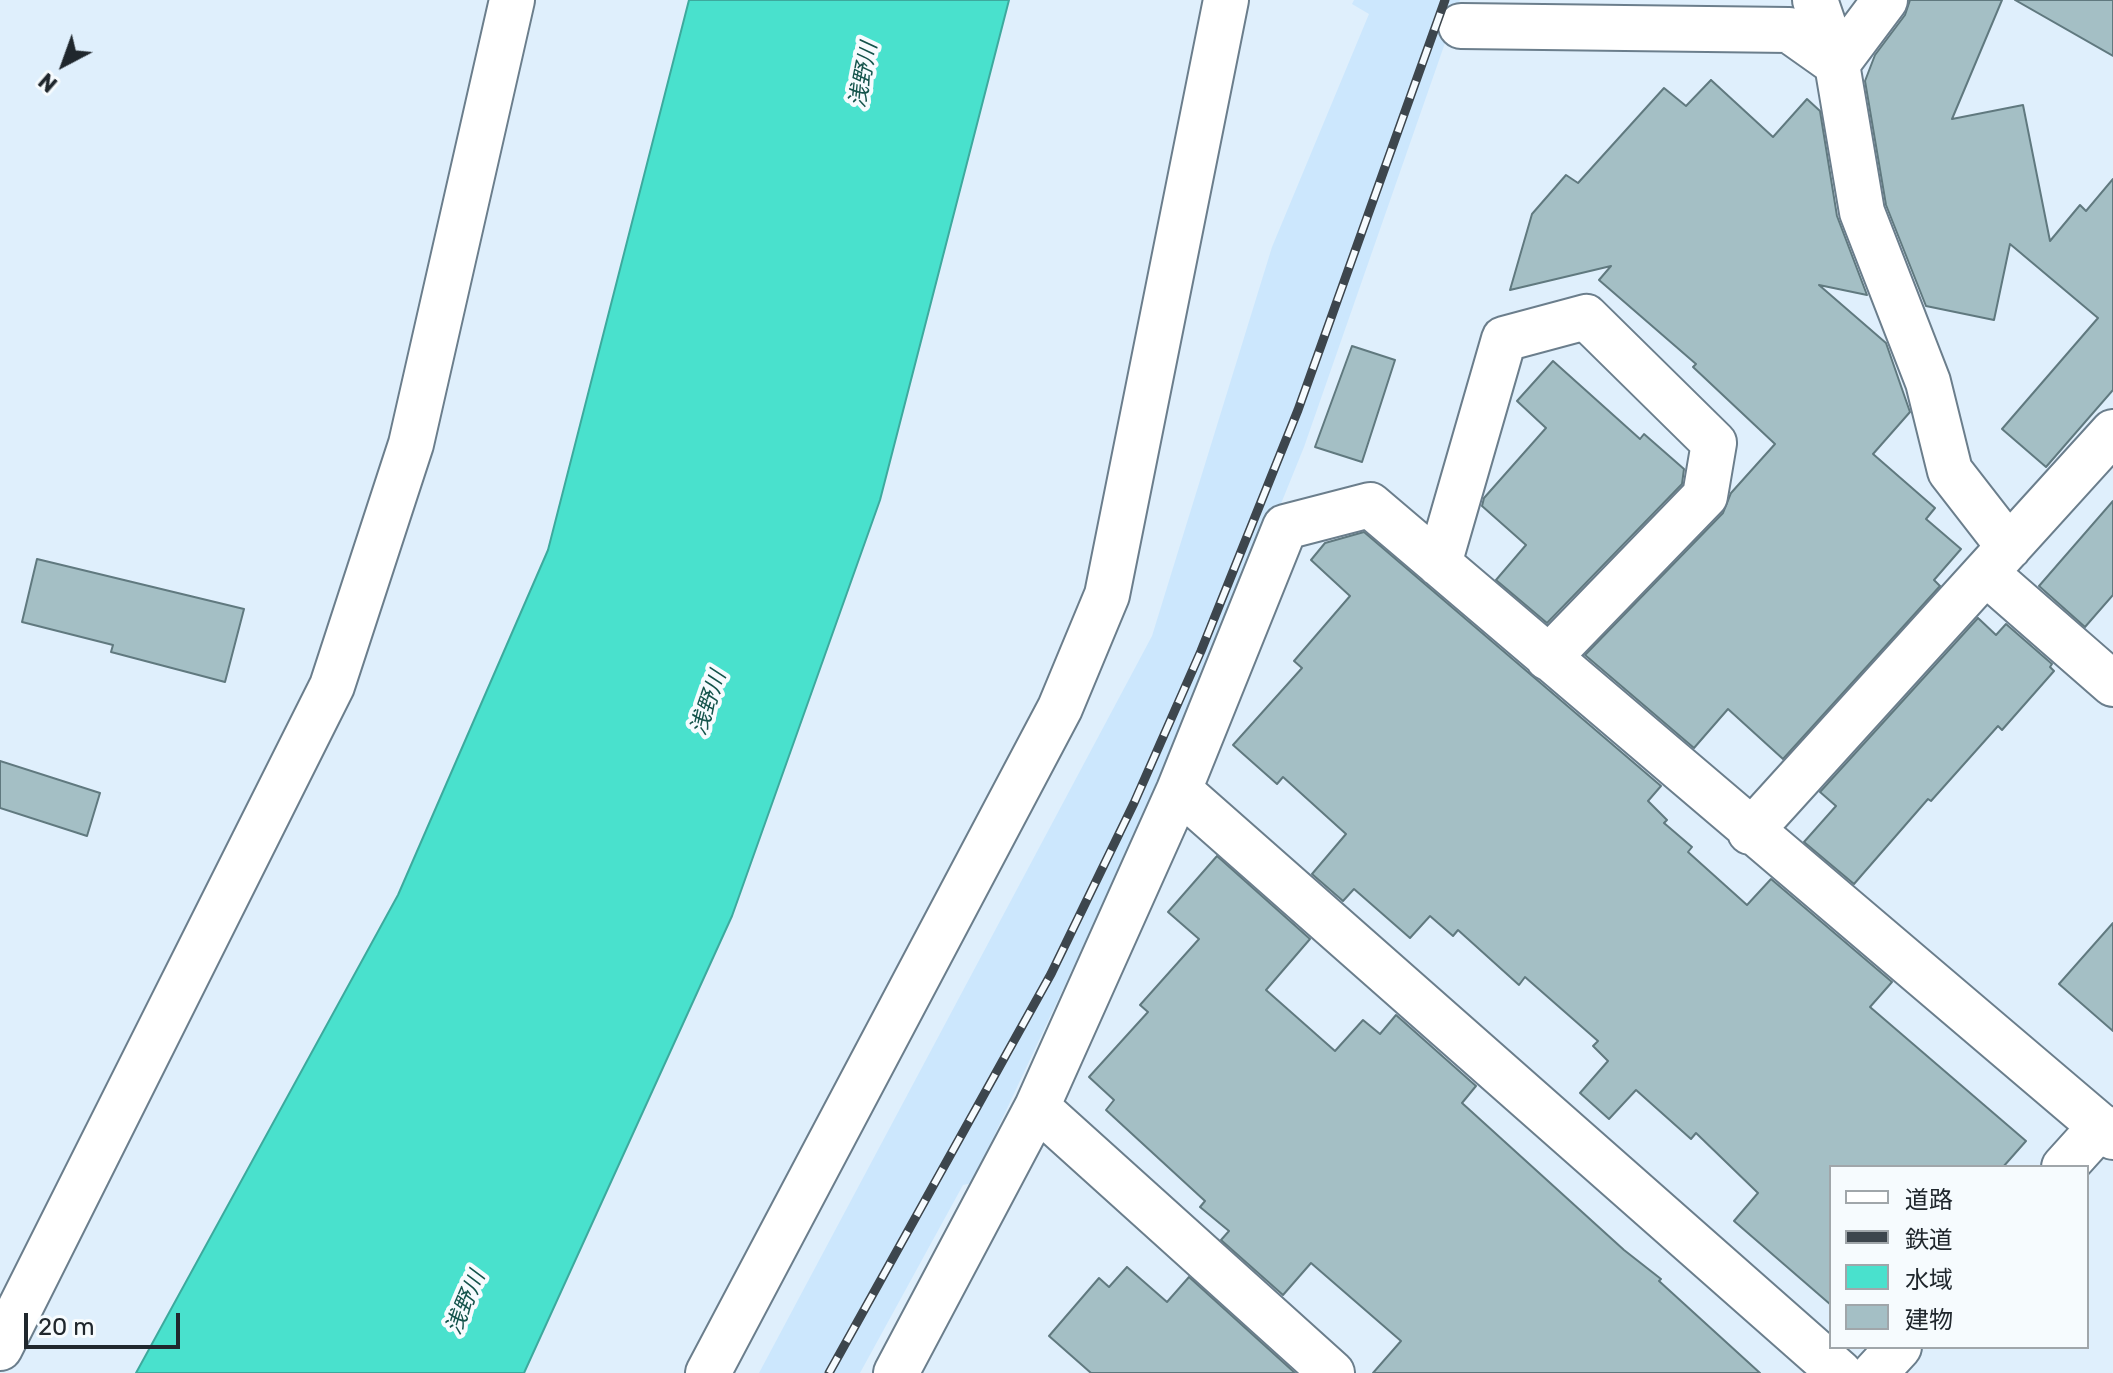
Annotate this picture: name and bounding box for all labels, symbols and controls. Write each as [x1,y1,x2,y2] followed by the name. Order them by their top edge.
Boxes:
[24,24,104,104] north arrow
[845,40,883,110] water label: 浅野川
[33,67,63,98] text: N
[686,668,732,738] water label: 浅野川
[1829,1165,2089,1349] legend
[1905,1186,1953,1214] text: 道路
[1905,1226,1953,1254] text: 鉄道
[1905,1266,1953,1294] text: 水域
[441,1267,491,1339] water label: 浅野川
[28,1297,184,1347] scale bar
[1905,1306,1953,1334] text: 建物
[38,1313,95,1341] text: 20 m

